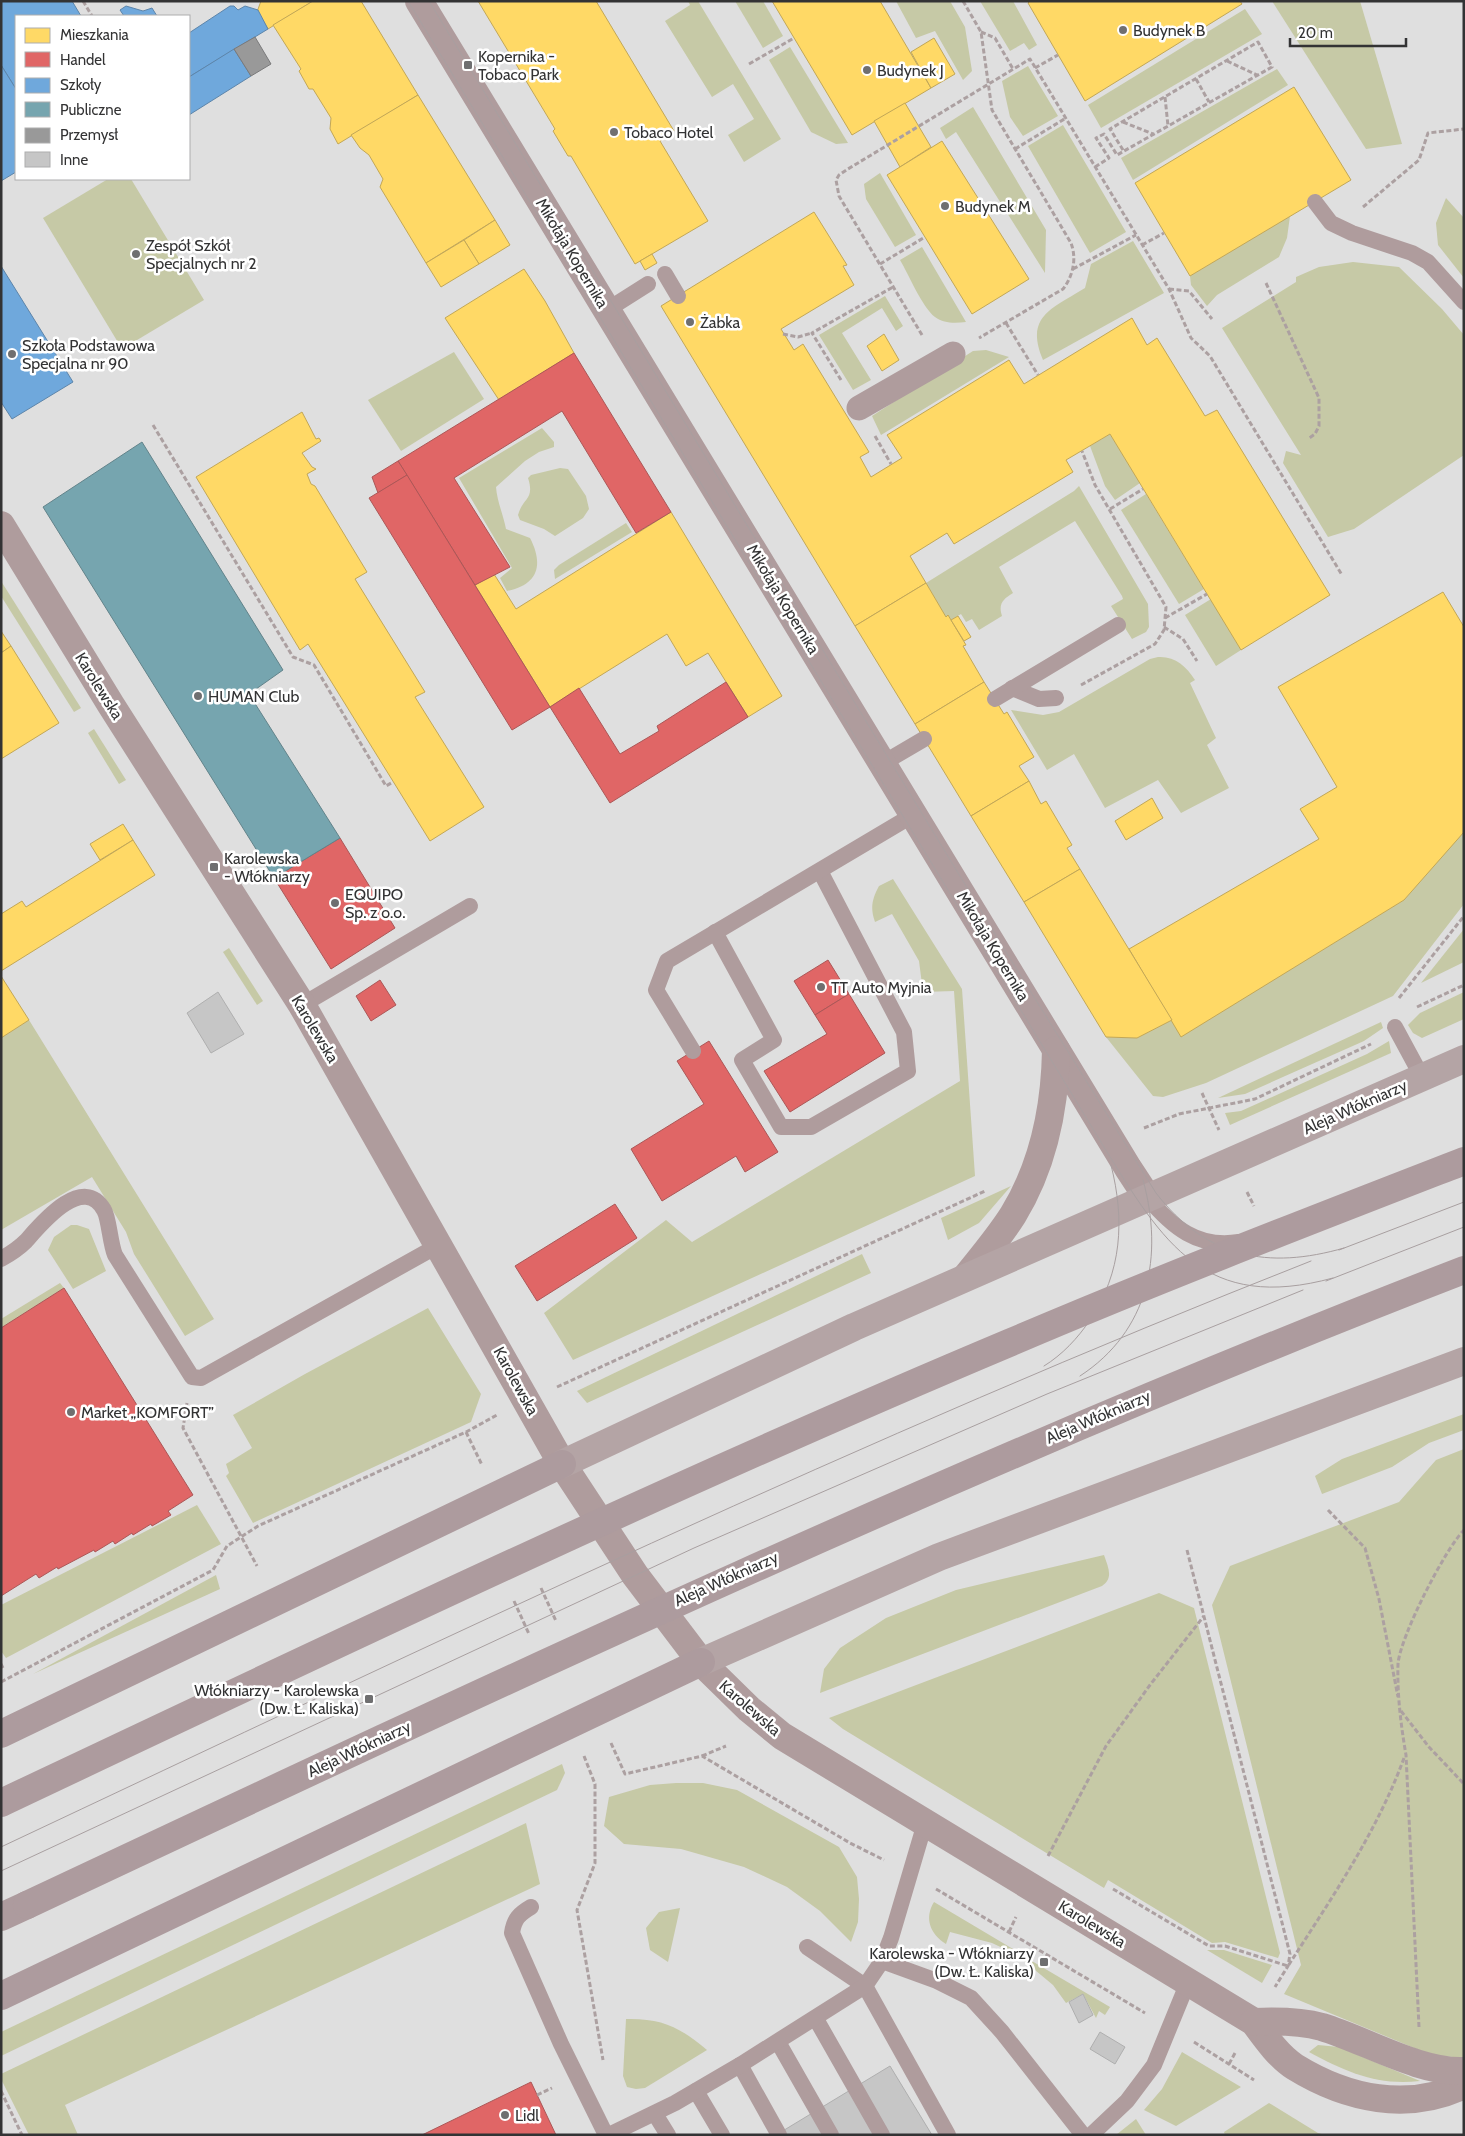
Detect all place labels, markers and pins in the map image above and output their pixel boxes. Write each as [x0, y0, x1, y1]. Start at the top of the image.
place label: Budynek B [1133, 21, 1206, 40]
marker: Budynek B [1117, 24, 1129, 36]
place label: Kopernika - Tobaco Park [478, 47, 560, 84]
marker: Kopernika - Tobaco Park [462, 59, 474, 71]
place label: Budynek J [877, 61, 944, 80]
marker: Budynek J [861, 64, 873, 76]
place label: Tobaco Hotel [624, 123, 713, 142]
marker: Tobaco Hotel [608, 126, 620, 138]
place label: Budynek M [955, 197, 1031, 216]
marker: Budynek M [939, 200, 951, 212]
place label: Zespół Szkół Specjalnych nr 2 [146, 236, 257, 273]
marker: Zespół Szkół Specjalnych nr 2 [130, 248, 142, 260]
place label: Żabka [700, 313, 740, 332]
marker: Żabka [684, 316, 696, 328]
place label: Szkoła Podstawowa Specjalna nr 90 [22, 336, 155, 373]
marker: Szkoła Podstawowa Specjalna nr 90 [6, 348, 18, 360]
place label: HUMAN Club [208, 687, 299, 706]
marker: HUMAN Club [192, 690, 204, 702]
place label: Karolewska - Włókniarzy [224, 849, 310, 886]
marker: Karolewska - Włókniarzy [208, 861, 220, 873]
place label: EQUIPO Sp. z o.o. [345, 885, 405, 922]
marker: EQUIPO Sp. z o.o. [329, 897, 341, 909]
place label: TT Auto Myjnia [831, 978, 932, 997]
marker: TT Auto Myjnia [815, 981, 827, 993]
place label: Market „KOMFORT” [81, 1403, 214, 1422]
marker: Market „KOMFORT” [65, 1406, 77, 1418]
place label: Włókniarzy - Karolewska (Dw. Ł. Kaliska) [194, 1681, 359, 1718]
marker: Włókniarzy - Karolewska (Dw. Ł. Kaliska) [363, 1693, 375, 1705]
place label: Karolewska - Włókniarzy (Dw. Ł. Kaliska) [869, 1944, 1034, 1981]
marker: Karolewska - Włókniarzy (Dw. Ł. Kaliska) [1038, 1956, 1050, 1968]
place label: Lidl [515, 2106, 539, 2125]
marker: Lidl [499, 2109, 511, 2121]

